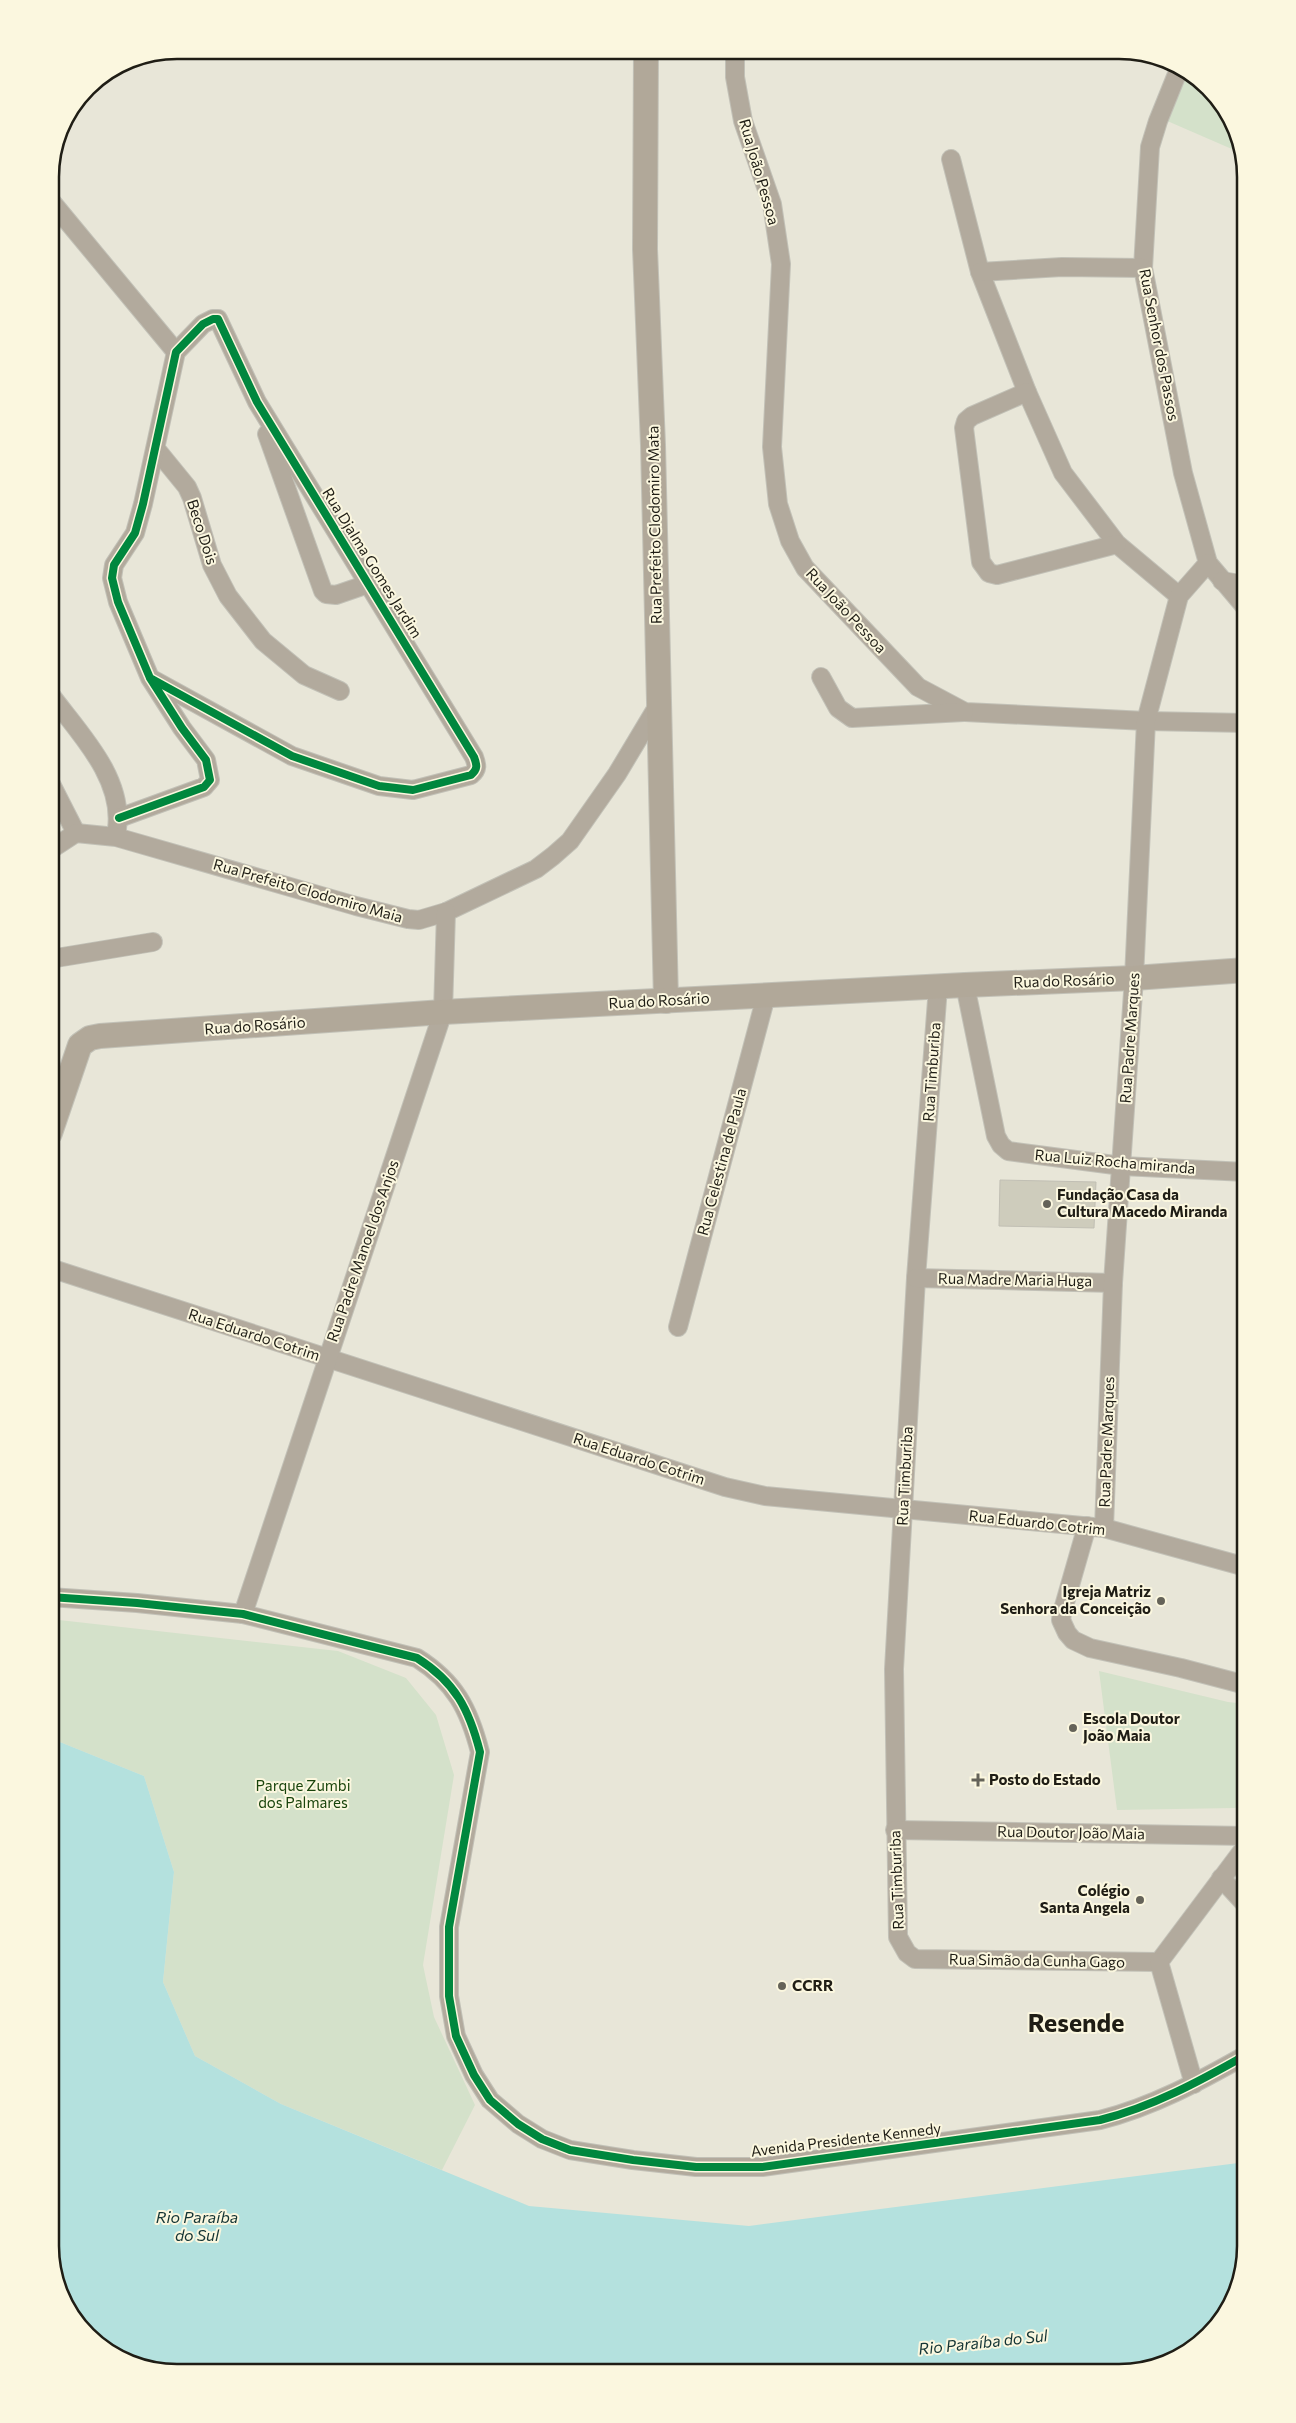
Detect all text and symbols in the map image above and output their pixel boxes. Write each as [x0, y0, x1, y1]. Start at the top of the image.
street label: Rua João Pessoa [736, 117, 784, 227]
street label: Rua Senhor dos Passos [1136, 267, 1184, 423]
street label: Rua Prefeito Clodomiro Mata [643, 426, 665, 624]
street label: Rua Djalma Gomes Jardim [319, 484, 426, 641]
street label: Beco Dois [184, 497, 222, 567]
street label: Rua João Pessoa [803, 564, 891, 657]
street label: Rua Prefeito Clodomiro Maia [212, 854, 405, 926]
street label: Rua do Rosário [1013, 969, 1115, 991]
street label: Rua Padre Marques [1115, 972, 1143, 1104]
street label: Rua do Rosário [608, 988, 710, 1012]
street label: Rua do Rosário [204, 1012, 306, 1038]
street label: Rua Timburiba [919, 1022, 943, 1122]
street label: Rua Celestina de Paula [693, 1086, 749, 1237]
street label: Rua Luiz Rocha miranda [1034, 1145, 1196, 1177]
street label: Rua Padre Manoel dos Anjos [322, 1157, 402, 1344]
place label: Fundação Casa da Cultura Macedo Miranda [1057, 1185, 1228, 1220]
marker: Fundação Casa da Cultura Macedo Miranda [1041, 1198, 1053, 1210]
street label: Rua Madre Maria Huga [938, 1269, 1092, 1289]
street label: Rua Eduardo Cotrim [186, 1304, 322, 1364]
street label: Rua Padre Marques [1095, 1376, 1117, 1508]
street label: Rua Timburiba [892, 1426, 916, 1526]
street label: Rua Eduardo Cotrim [571, 1428, 707, 1488]
street label: Rua Eduardo Cotrim [968, 1506, 1106, 1538]
place label: Igreja Matriz Senhora da Conceição [1000, 1582, 1151, 1617]
marker: Igreja Matriz Senhora da Conceição [1155, 1595, 1167, 1607]
place label: Escola Doutor João Maia [1083, 1709, 1180, 1744]
marker: Escola Doutor João Maia [1067, 1722, 1079, 1734]
place label: Posto do Estado [989, 1770, 1101, 1788]
marker: Posto do Estado [971, 1773, 985, 1787]
park label: Parque Zumbi dos Palmares [255, 1776, 351, 1811]
street label: Rua Doutor João Maia [997, 1822, 1145, 1842]
street label: Rua Timburiba [885, 1830, 907, 1930]
place label: Colégio Santa Angela [1040, 1881, 1130, 1916]
marker: Colégio Santa Angela [1134, 1894, 1146, 1906]
street label: Rua Simão da Cunha Gago [949, 1949, 1125, 1971]
place label: CCRR [792, 1976, 834, 1994]
marker: CCRR [776, 1980, 788, 1992]
district label: Resende [1028, 2007, 1124, 2037]
street label: Avenida Presidente Kennedy [750, 2118, 942, 2160]
water label: Rio Paraíba do Sul [156, 2207, 238, 2244]
water label: Rio Paraíba do Sul [917, 2325, 1049, 2358]

